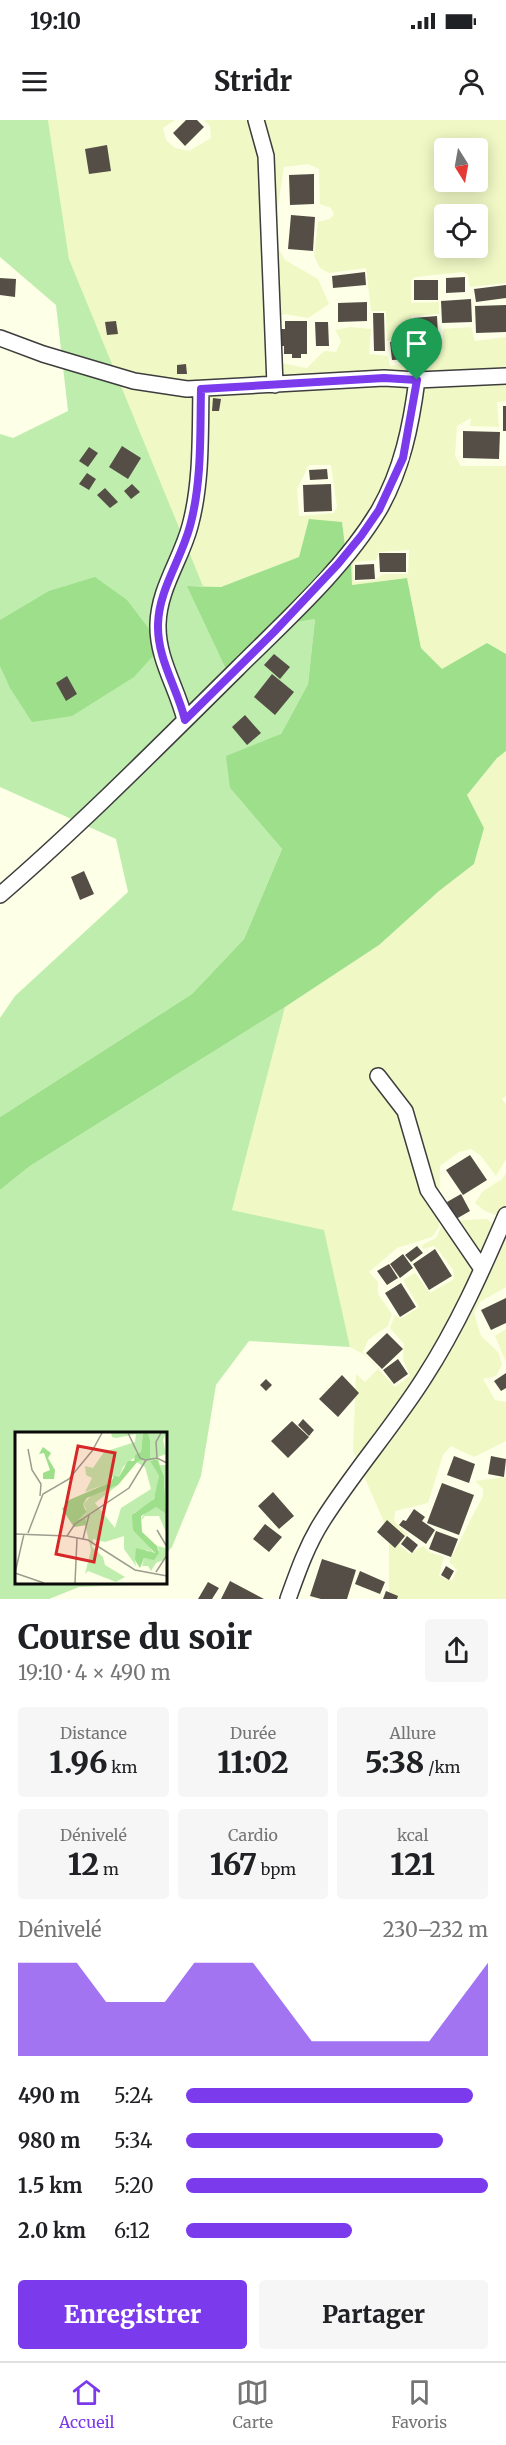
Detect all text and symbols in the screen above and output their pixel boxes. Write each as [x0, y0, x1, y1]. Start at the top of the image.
text: 19:10 [30, 7, 81, 35]
text: Stridr [214, 64, 292, 98]
icon: menu [18, 65, 51, 98]
icon: person [455, 65, 488, 98]
north arrow [434, 138, 488, 192]
map controls [434, 138, 488, 258]
button: locate [434, 204, 488, 258]
pin [391, 318, 442, 380]
icon: arrive [400, 327, 433, 360]
inset map [15, 1432, 166, 1584]
text: Course du soir [18, 1617, 252, 1658]
button: share [425, 1619, 488, 1682]
text: 19:10 · 4 × 490 m [18, 1660, 171, 1685]
text: Distance [60, 1723, 127, 1743]
text: Durée [230, 1723, 276, 1743]
text: Allure [389, 1723, 436, 1743]
text: 1.96 [49, 1743, 108, 1781]
text: 11:02 [217, 1743, 289, 1781]
text: 5:38 [365, 1743, 424, 1781]
text: km [108, 1757, 137, 1777]
text: /km [424, 1757, 460, 1777]
text: Dénivelé [60, 1825, 127, 1845]
text: Cardio [228, 1825, 278, 1845]
text: kcal [397, 1825, 428, 1845]
text: 12 [68, 1845, 99, 1883]
text: 167 [210, 1845, 257, 1883]
text: 121 [390, 1845, 435, 1883]
text: m [99, 1859, 119, 1879]
text: bpm [257, 1859, 296, 1879]
text: Dénivelé [18, 1917, 102, 1942]
text: 230–232 m [383, 1917, 488, 1942]
text: 490 m [18, 2083, 80, 2108]
text: 5:24 [114, 2083, 153, 2108]
text: 980 m [18, 2128, 80, 2153]
text: 5:34 [114, 2128, 152, 2153]
text: 1.5 km [18, 2173, 82, 2198]
text: 5:20 [114, 2173, 154, 2198]
text: 2.0 km [18, 2218, 86, 2243]
text: 6:12 [114, 2218, 150, 2243]
button: Enregistrer [18, 2280, 247, 2349]
button: Partager [259, 2280, 488, 2349]
tab: Accueil [59, 2376, 115, 2432]
tab: Carte [233, 2376, 273, 2432]
tab: Favoris [391, 2376, 447, 2432]

